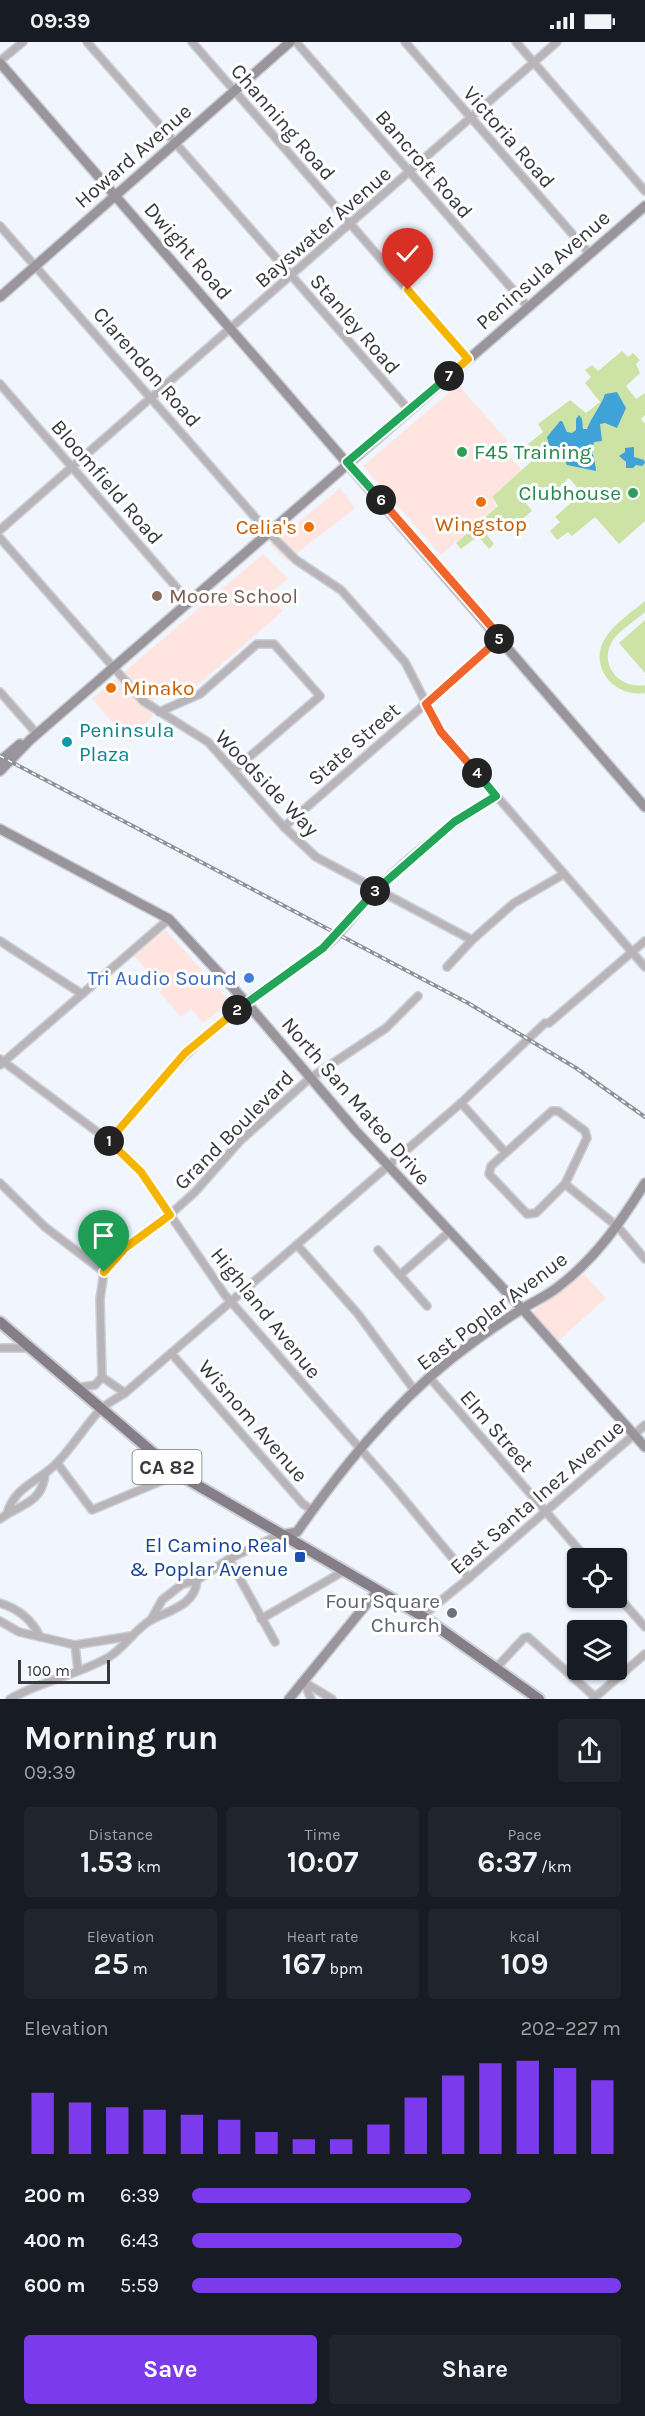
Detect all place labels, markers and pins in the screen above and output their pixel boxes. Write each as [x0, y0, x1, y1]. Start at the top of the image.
pin [382, 228, 433, 290]
pin: 7 [434, 361, 464, 391]
place label: F45 Training [474, 440, 592, 464]
marker: F45 Training [455, 445, 469, 459]
place label: Clubhouse [518, 481, 621, 505]
pin: 6 [366, 485, 396, 515]
marker: Clubhouse [626, 486, 640, 500]
marker: Wingstop [474, 495, 488, 509]
place label: Wingstop [435, 512, 527, 536]
place label: Celia's [236, 515, 297, 539]
marker: Celia's [302, 520, 316, 534]
place label: Moore School [169, 584, 298, 608]
marker: Moore School [150, 589, 164, 603]
pin: 5 [484, 624, 514, 654]
place label: Minako [123, 676, 195, 700]
marker: Minako [104, 681, 118, 695]
place label: Peninsula Plaza [79, 718, 174, 766]
marker: Peninsula Plaza [60, 735, 74, 749]
pin: 4 [462, 758, 492, 788]
pin: 3 [360, 876, 390, 906]
place label: Tri Audio Sound [87, 966, 237, 990]
marker: Tri Audio Sound [242, 971, 256, 985]
pin: 2 [222, 995, 252, 1025]
pin: 1 [94, 1126, 124, 1156]
pin [78, 1210, 129, 1272]
place label: El Camino Real & Poplar Avenue [129, 1533, 288, 1581]
marker: El Camino Real & Poplar Avenue [293, 1550, 307, 1564]
place label: Four Square Church [325, 1589, 440, 1637]
marker: Four Square Church [445, 1606, 459, 1620]

